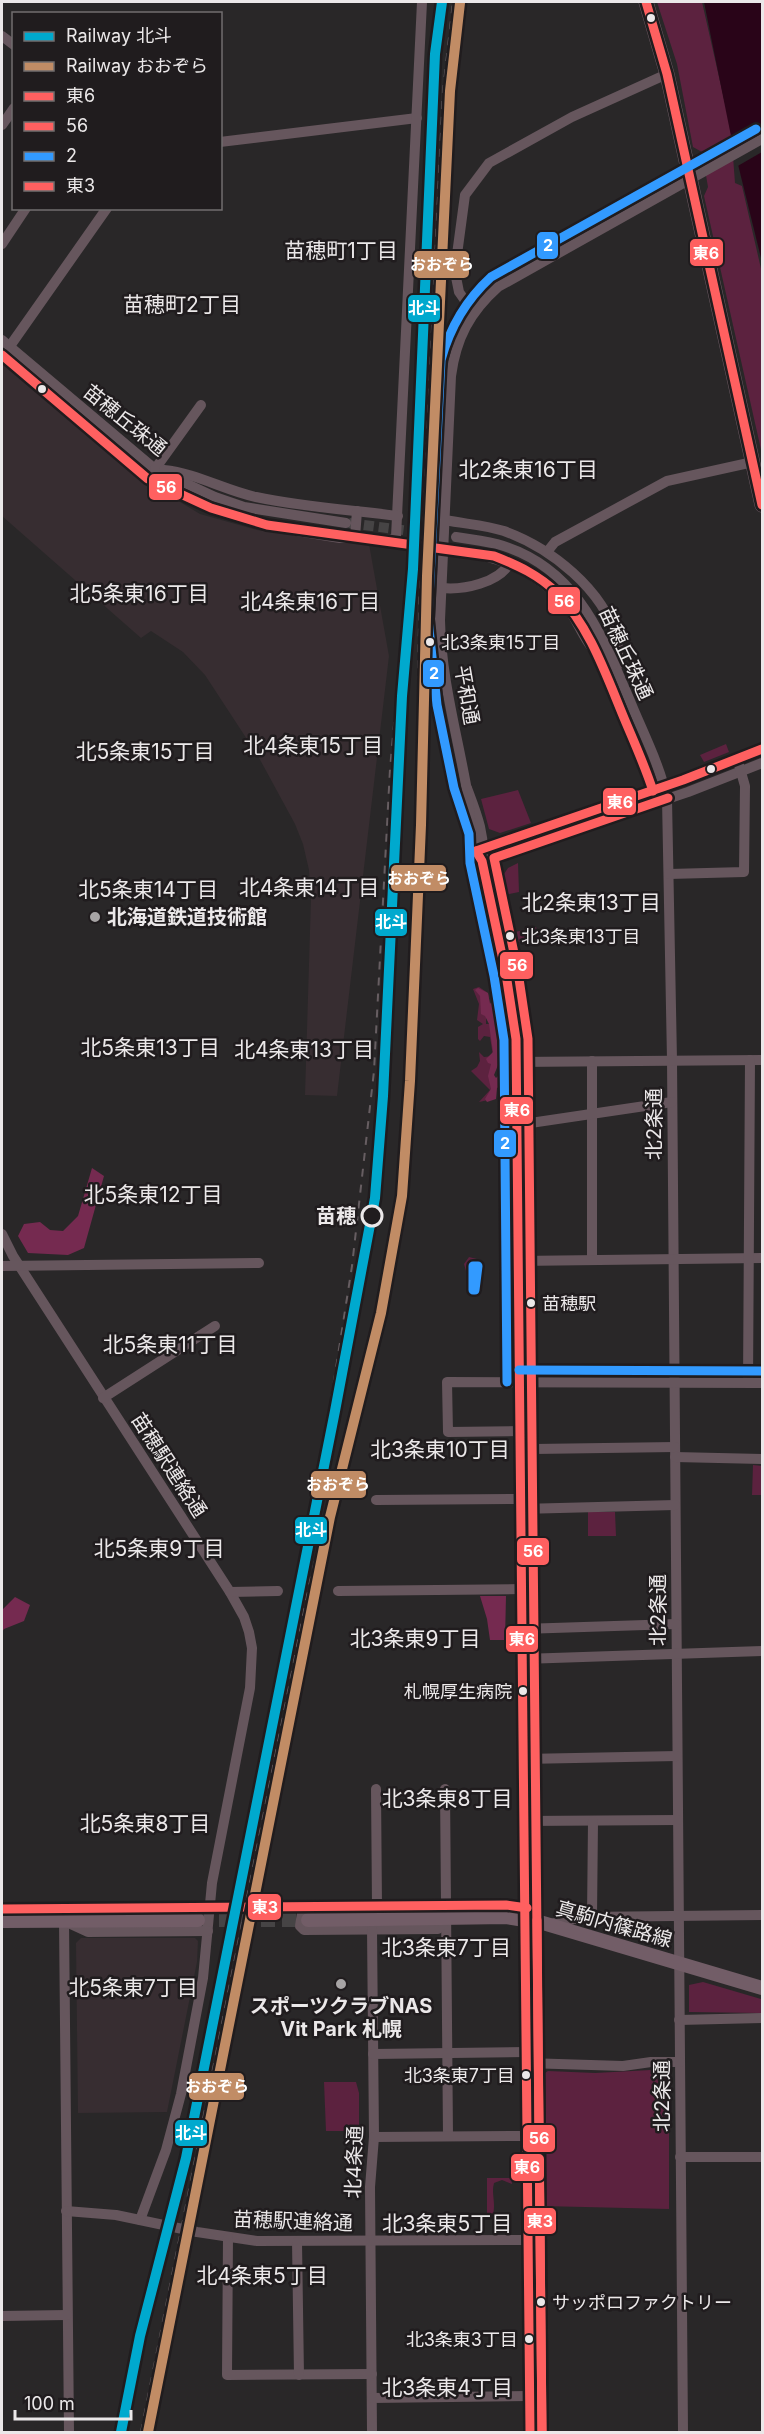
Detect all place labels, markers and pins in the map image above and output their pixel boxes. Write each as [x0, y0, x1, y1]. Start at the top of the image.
unlabelled marker [645, 12, 657, 24]
unlabelled marker [36, 383, 48, 395]
place label: 北3条東15丁目 [441, 632, 560, 653]
marker: 北3条東15丁目 [424, 636, 436, 648]
unlabelled marker [705, 763, 717, 775]
place label: 北海道鉄道技術館 [107, 905, 267, 929]
marker: 北海道鉄道技術館 [88, 910, 102, 924]
place label: 北3条東13丁目 [521, 926, 641, 947]
marker: 北3条東13丁目 [504, 930, 516, 942]
place label: 苗穂 [316, 1204, 357, 1228]
marker: 苗穂 [361, 1205, 383, 1227]
place label: 苗穂駅 [542, 1293, 596, 1314]
marker: 苗穂駅 [525, 1297, 537, 1309]
place label: 札幌厚生病院 [404, 1681, 512, 1702]
marker: 札幌厚生病院 [517, 1685, 529, 1697]
marker: スポーツクラブNAS Vit Park 札幌 [334, 1977, 348, 1991]
place label: スポーツクラブNAS Vit Park 札幌 [250, 1994, 432, 2041]
place label: 北3条東7丁目 [404, 2065, 515, 2086]
marker: 北3条東7丁目 [520, 2069, 532, 2081]
place label: サッポロファクトリー [552, 2292, 732, 2313]
marker: サッポロファクトリー [535, 2296, 547, 2308]
place label: 北3条東3丁目 [406, 2329, 518, 2350]
marker: 北3条東3丁目 [523, 2333, 535, 2345]

